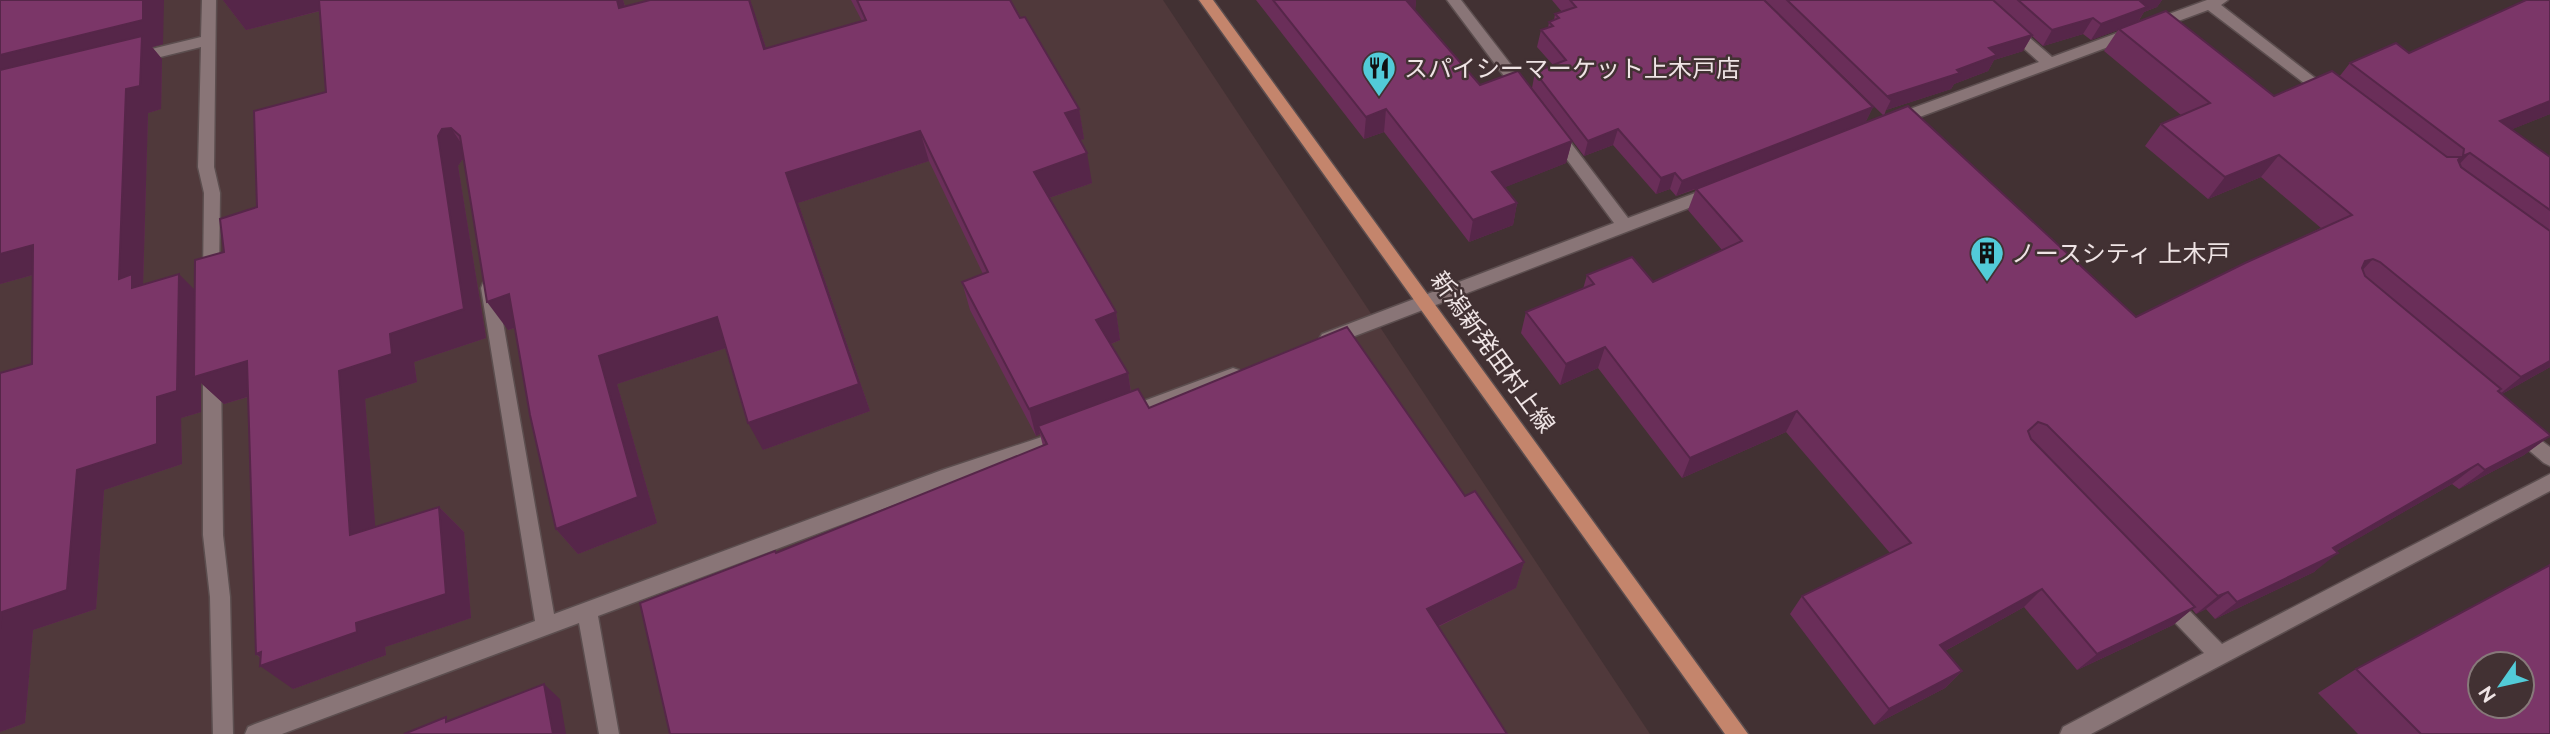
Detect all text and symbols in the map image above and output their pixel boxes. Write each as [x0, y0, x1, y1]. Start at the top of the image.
restaurant icon: スパイシーマーケット上木戸店 [1360, 49, 1398, 98]
place label: スパイシーマーケット上木戸店 [1404, 54, 1740, 83]
building icon: ノースシティ 上木戸 [1968, 234, 2006, 283]
place label: ノースシティ 上木戸 [2011, 239, 2230, 268]
street label: 新潟新発田村上線 [1425, 266, 1561, 438]
north arrow [2466, 650, 2536, 720]
text: N [2474, 682, 2500, 707]

